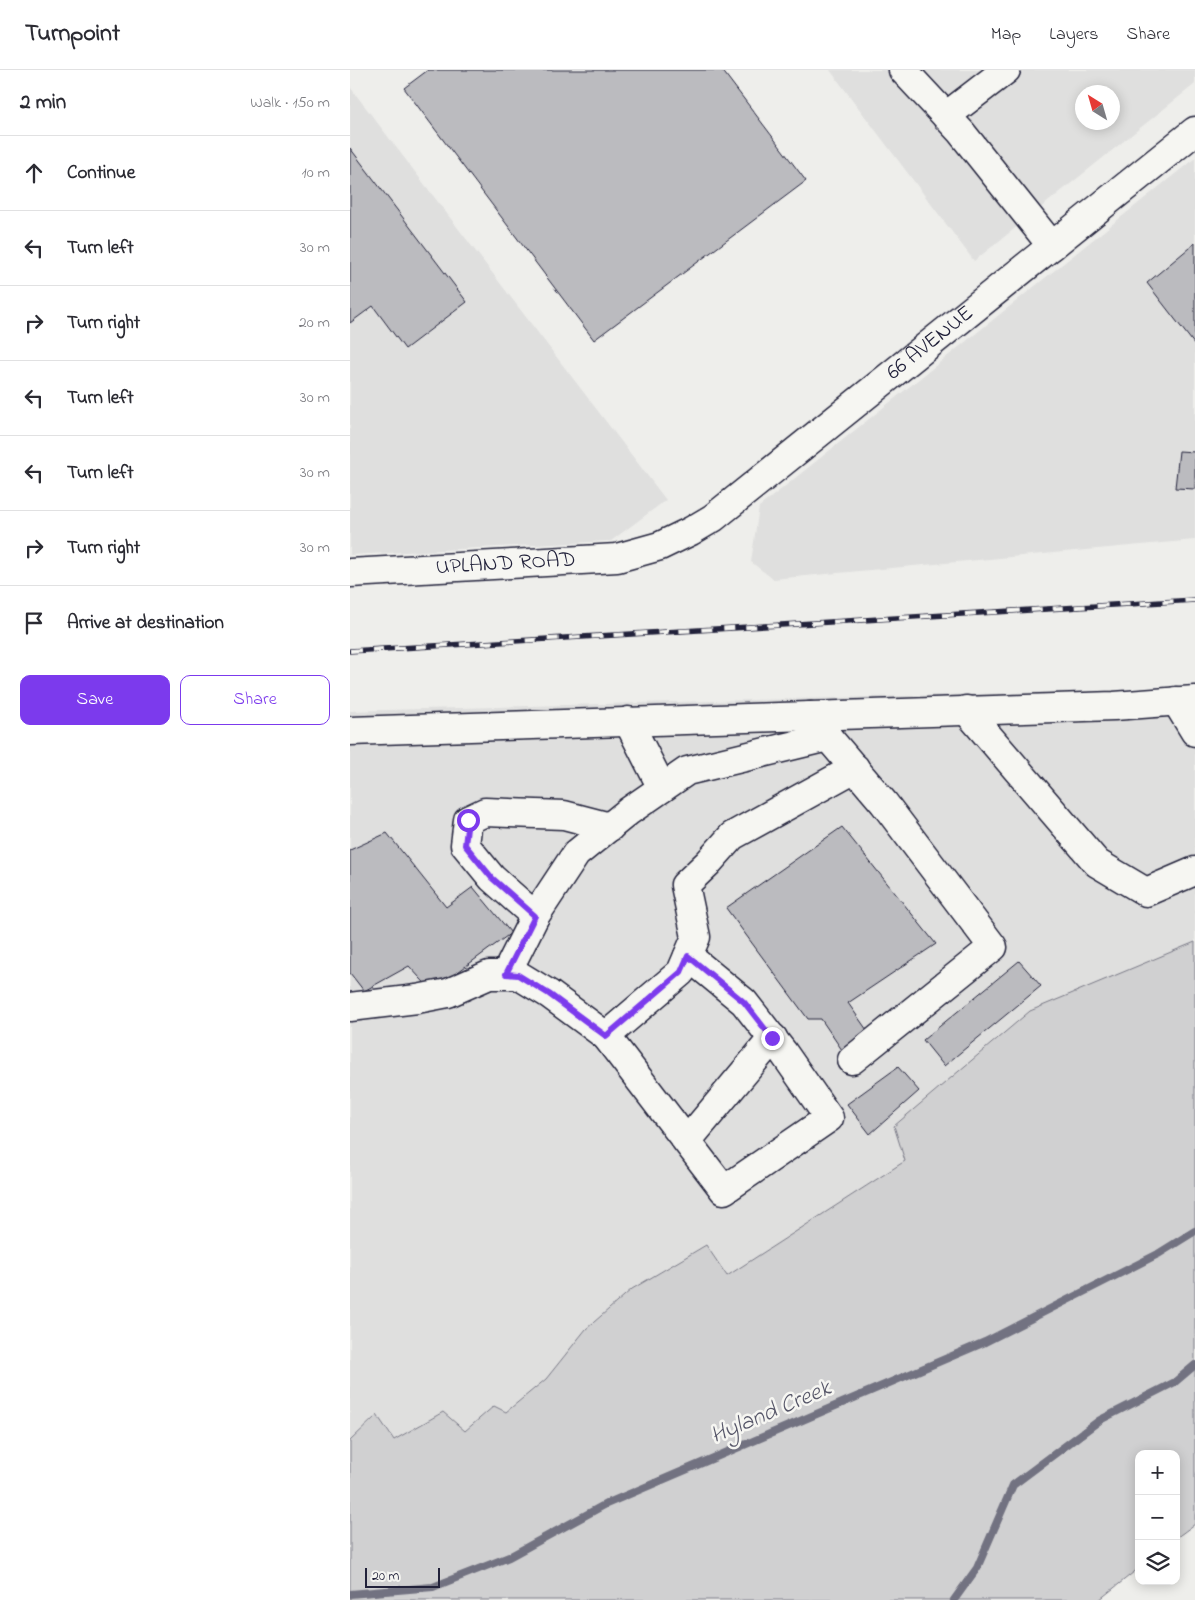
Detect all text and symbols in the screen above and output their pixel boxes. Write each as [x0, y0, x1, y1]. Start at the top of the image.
text: Turnpoint [25, 17, 120, 52]
text: Map [991, 22, 1021, 48]
text: Layers [1049, 22, 1099, 48]
text: Share [1127, 22, 1170, 48]
north arrow [1075, 85, 1120, 130]
text: 2 min [20, 88, 66, 118]
text: Walk · 150 m [250, 91, 330, 115]
icon: ahead [20, 159, 48, 187]
text: Continue [67, 160, 135, 187]
text: 10 m [302, 161, 330, 185]
icon: left [20, 234, 48, 262]
text: Turn left [67, 235, 134, 262]
text: 30 m [300, 236, 330, 260]
street label: 66 AVENUE [880, 298, 981, 388]
icon: right [20, 309, 48, 337]
text: Turn right [67, 310, 140, 337]
text: 20 m [299, 311, 330, 335]
icon: left [20, 384, 48, 412]
text: Turn left [67, 385, 134, 412]
text: 30 m [300, 386, 330, 410]
icon: left [20, 459, 48, 487]
text: Turn left [67, 460, 134, 487]
text: 30 m [300, 461, 330, 485]
icon: right [20, 534, 48, 562]
text: Turn right [67, 535, 140, 562]
text: 30 m [300, 536, 330, 560]
street label: UPLAND ROAD [435, 544, 577, 584]
icon: arrive [20, 609, 48, 637]
text: Arrive at destination [67, 610, 224, 637]
button: Save [20, 675, 170, 725]
button: Share [180, 675, 330, 725]
route start [457, 809, 480, 832]
route end [761, 1027, 784, 1050]
water label: Hyland Creek [705, 1371, 838, 1454]
map controls [1135, 1450, 1180, 1585]
button: + [1135, 1450, 1180, 1495]
button: − [1135, 1495, 1180, 1540]
button: layers [1135, 1540, 1180, 1585]
scale bar [365, 1565, 440, 1588]
text: 20 m [372, 1566, 399, 1587]

